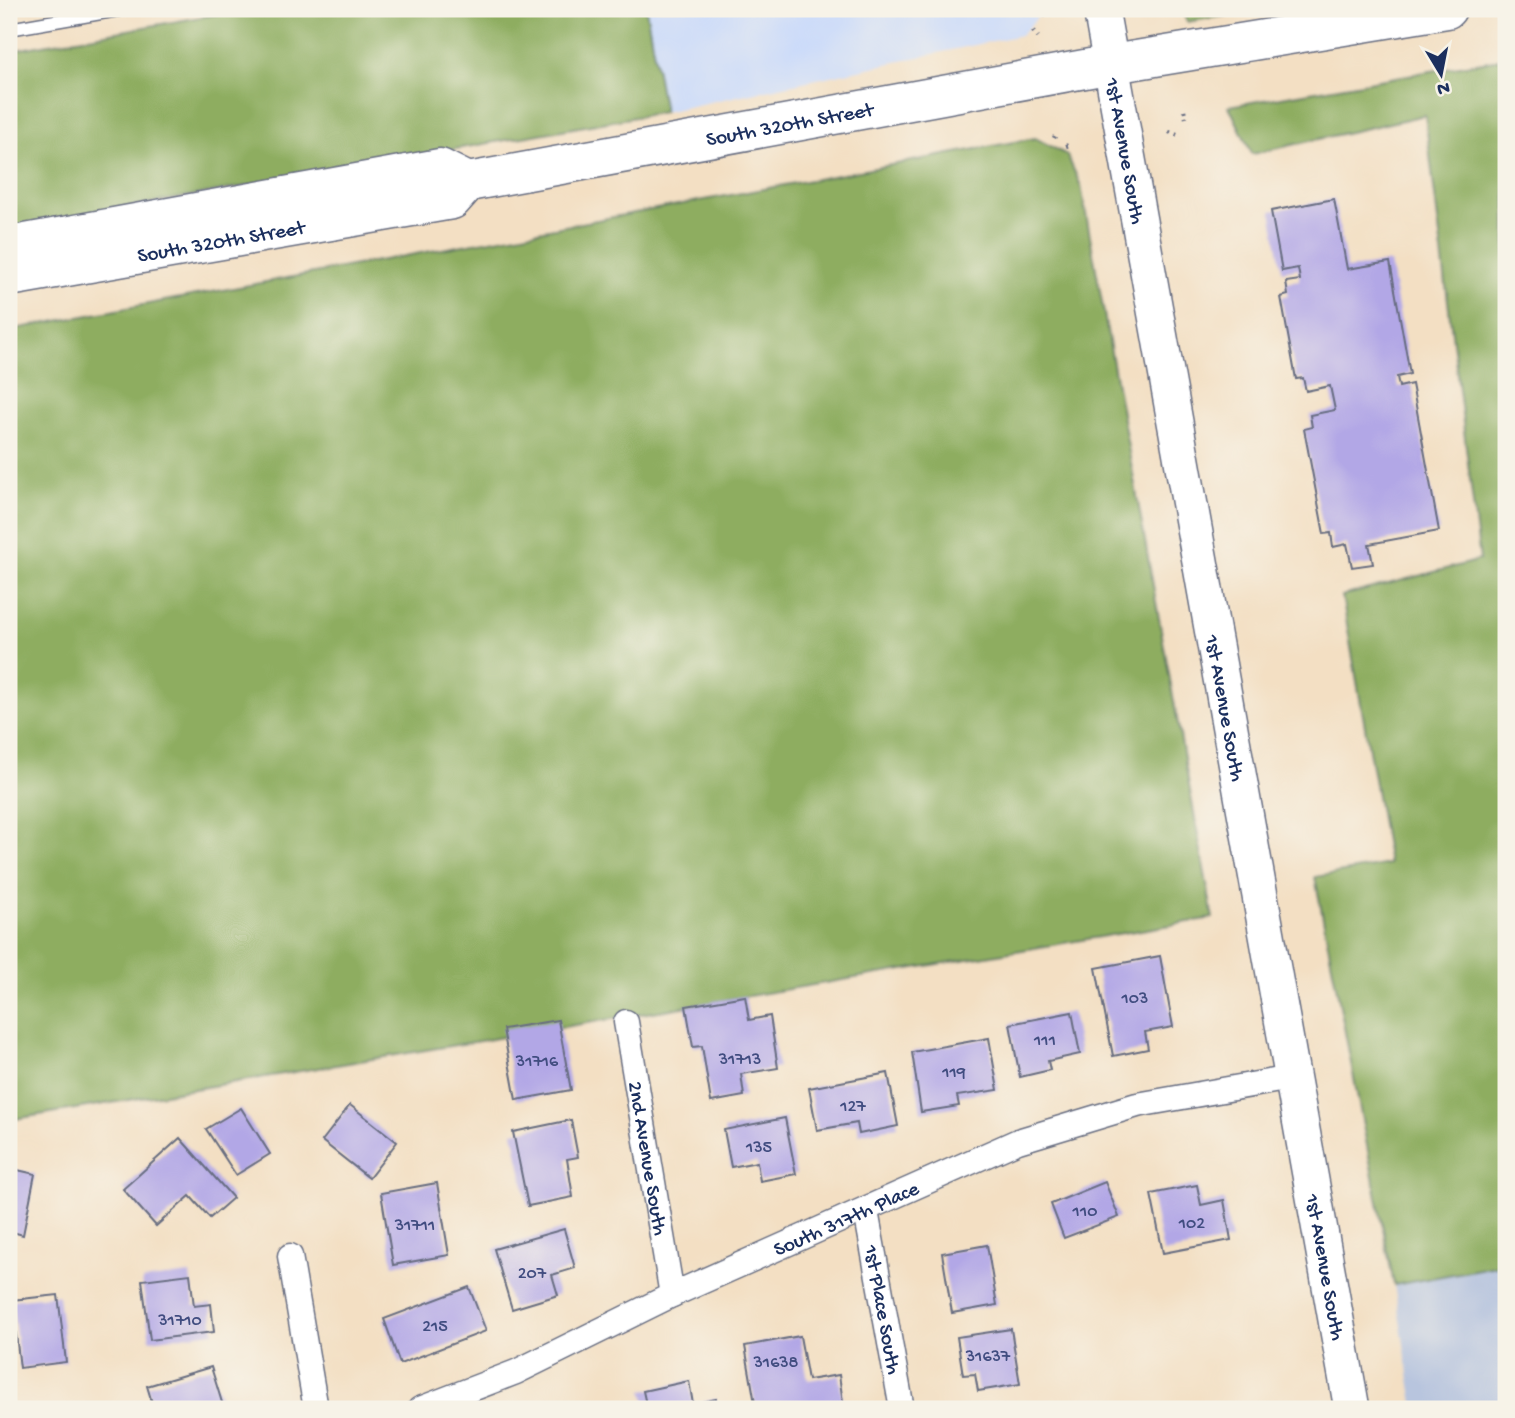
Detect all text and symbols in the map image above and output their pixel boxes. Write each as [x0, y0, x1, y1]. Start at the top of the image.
north arrow [1406, 38, 1476, 108]
street label: 1st Avenue South [1097, 75, 1148, 227]
text: N [1435, 75, 1451, 100]
street label: South 320th Street [704, 99, 878, 154]
street label: South 320th Street [136, 216, 309, 270]
street label: 1st Avenue South [1197, 632, 1248, 784]
house number: 103 [1121, 989, 1148, 1010]
house number: 111 [1033, 1031, 1056, 1052]
house number: 31713 [718, 1050, 761, 1071]
house number: 31716 [515, 1052, 559, 1073]
house number: 119 [941, 1063, 966, 1084]
street label: 2nd Avenue South [620, 1080, 671, 1238]
house number: 127 [839, 1097, 866, 1118]
house number: 135 [745, 1138, 772, 1159]
street label: South 317th Place [771, 1177, 925, 1264]
street label: 1st Avenue South [1298, 1191, 1348, 1343]
house number: 110 [1072, 1202, 1097, 1223]
house number: 102 [1178, 1214, 1205, 1235]
house number: 31711 [394, 1216, 435, 1237]
street label: 1st Place South [856, 1242, 904, 1377]
house number: 207 [518, 1264, 547, 1285]
house number: 31710 [157, 1311, 202, 1332]
house number: 215 [422, 1317, 448, 1338]
house number: 31637 [965, 1347, 1011, 1368]
house number: 31638 [753, 1353, 799, 1374]

